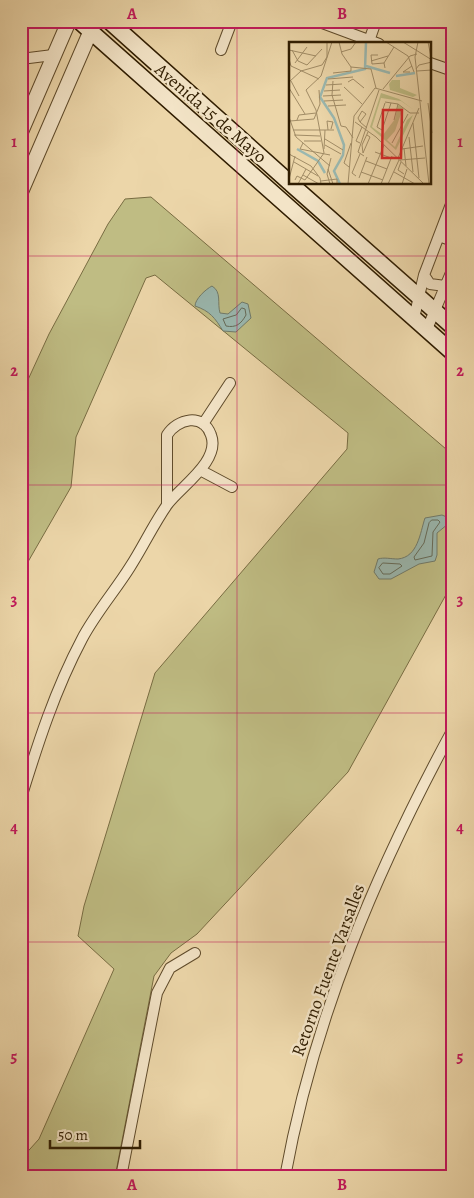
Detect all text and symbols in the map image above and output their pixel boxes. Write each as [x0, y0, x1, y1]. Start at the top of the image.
text: A [126, 3, 138, 25]
text: B [337, 3, 347, 25]
inset map [289, 42, 432, 185]
street label: Avenida 15 de Mayo [149, 57, 272, 168]
text: 1 [11, 131, 17, 153]
text: 1 [457, 131, 463, 153]
text: 2 [10, 360, 18, 382]
text: 2 [456, 360, 464, 382]
text: 3 [11, 589, 18, 611]
text: 3 [457, 589, 464, 611]
text: 4 [10, 817, 18, 839]
text: 4 [456, 817, 464, 839]
street label: Retorno Fuente Varsalles [286, 881, 370, 1059]
text: 5 [11, 1046, 18, 1068]
text: 5 [457, 1046, 464, 1068]
scale bar [50, 1118, 140, 1150]
text: 50 m [58, 1125, 88, 1145]
text: A [126, 1174, 138, 1196]
text: B [337, 1174, 347, 1196]

